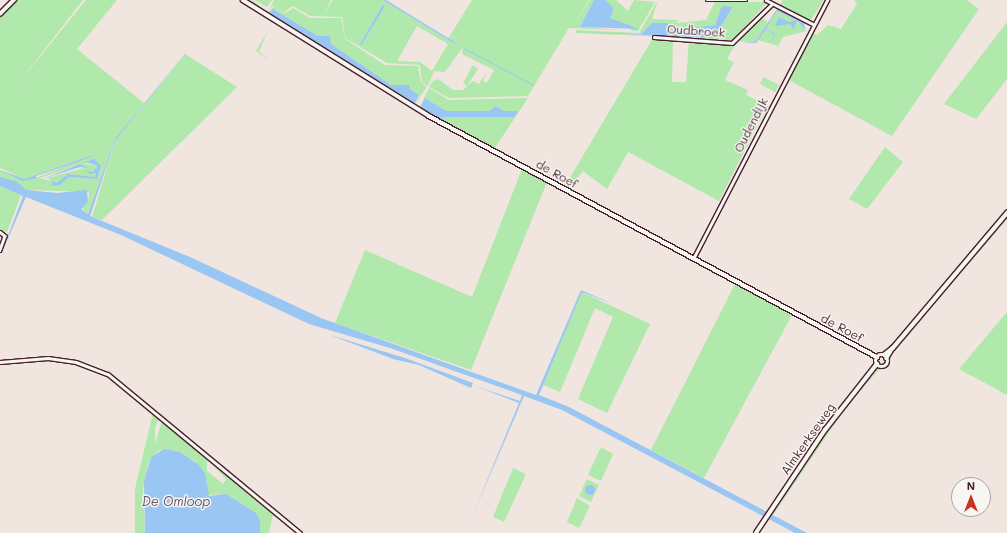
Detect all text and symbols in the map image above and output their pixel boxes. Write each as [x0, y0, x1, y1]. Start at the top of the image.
street label: Oudbroek [666, 22, 726, 40]
street label: Oudendijk [731, 95, 771, 155]
street label: de Roef [533, 157, 581, 191]
street label: de Roef [818, 311, 866, 345]
street label: Almkerkseweg [778, 400, 838, 478]
north arrow [951, 477, 991, 517]
text: N [967, 478, 975, 493]
water label: De Omloop [142, 493, 210, 509]

